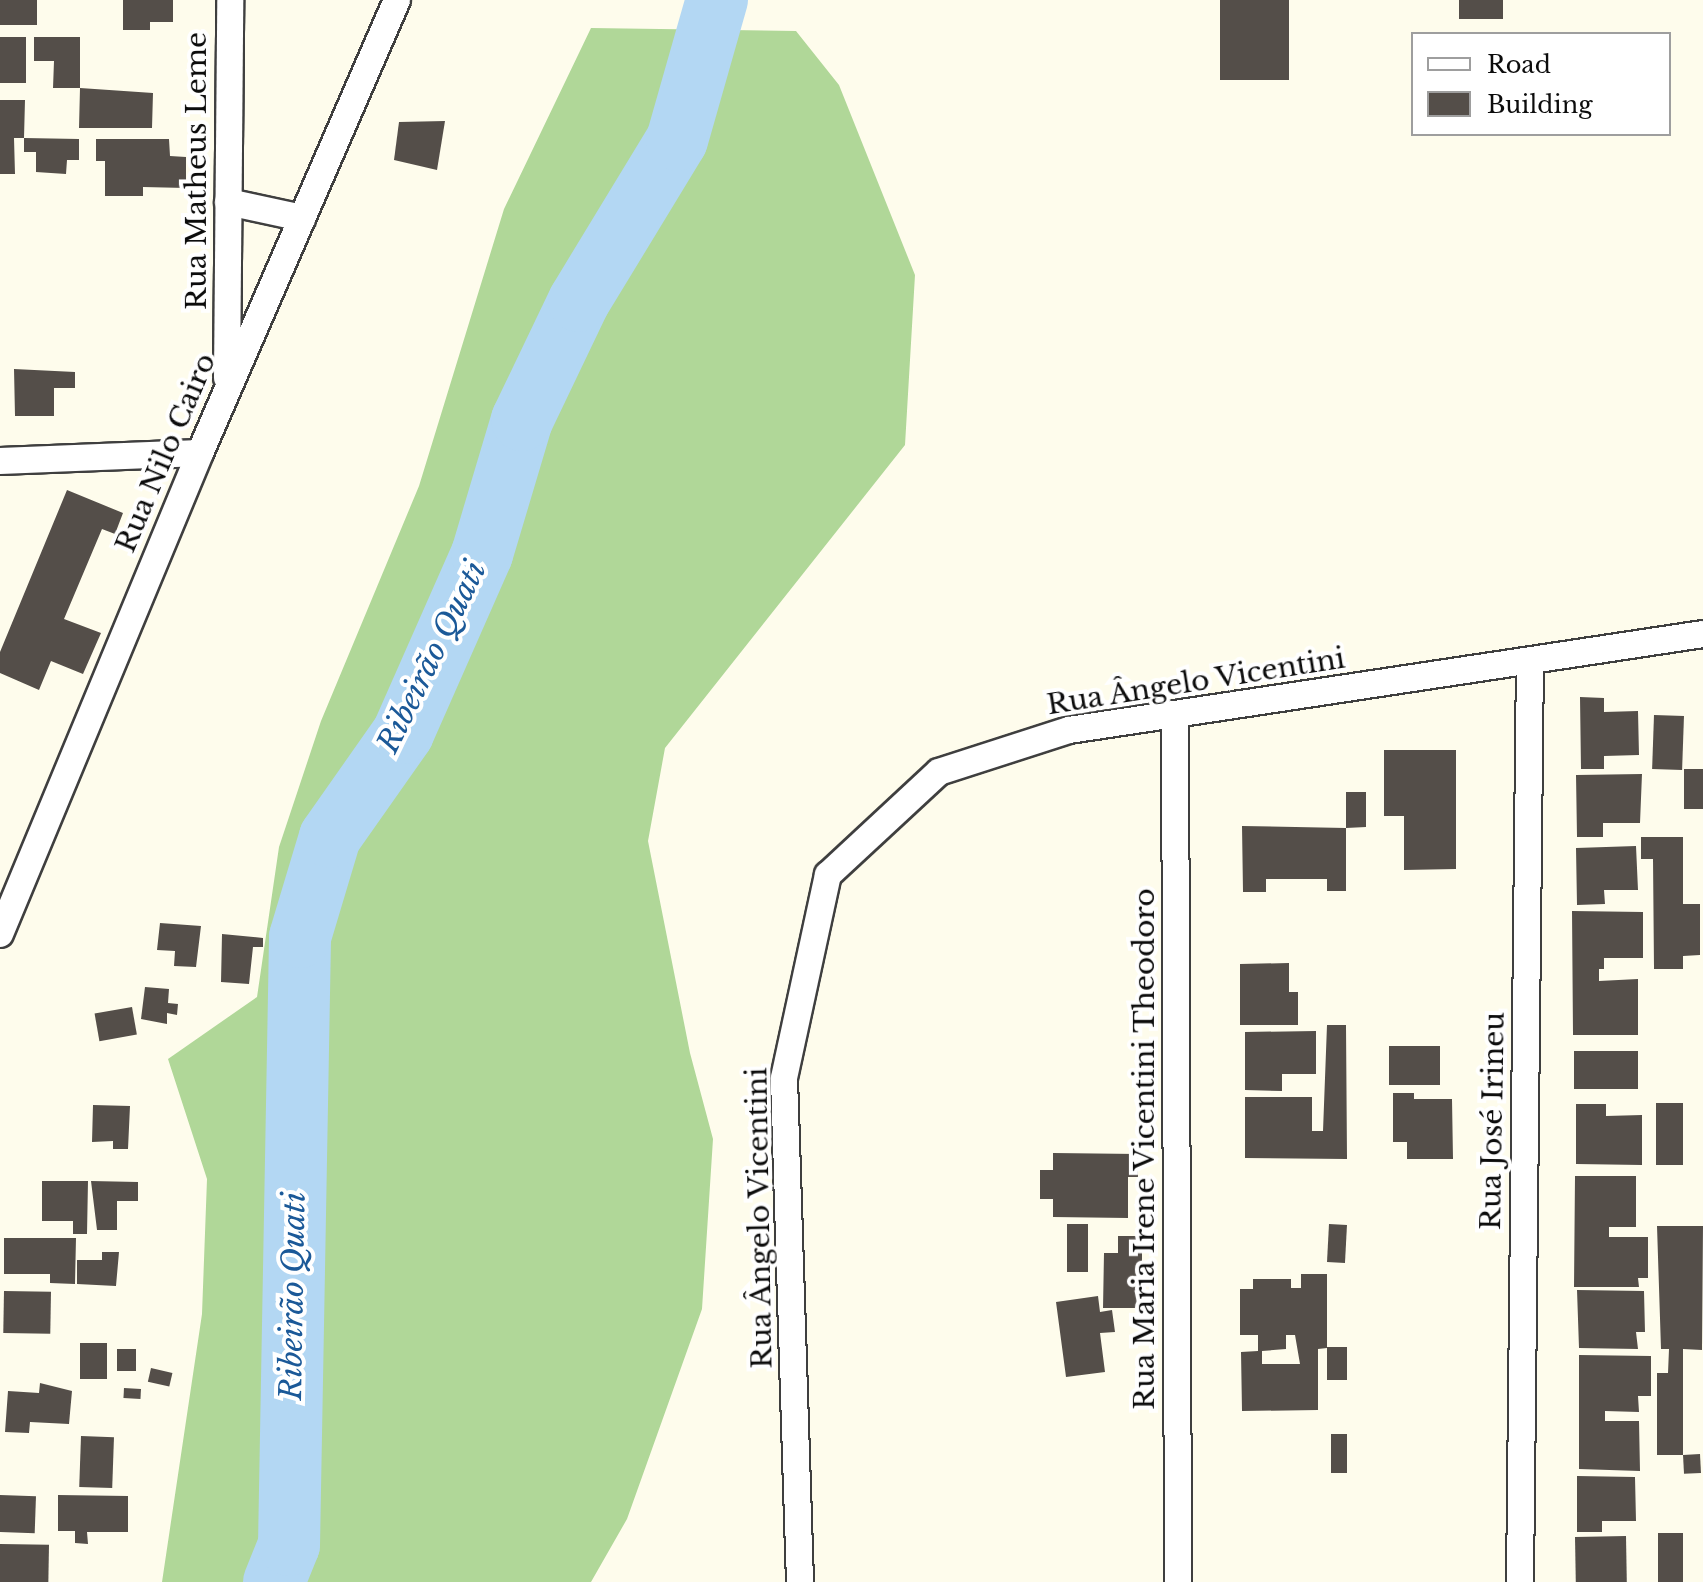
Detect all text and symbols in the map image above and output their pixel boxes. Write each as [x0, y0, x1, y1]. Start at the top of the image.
street label: Rua Matheus Leme [180, 32, 214, 310]
legend [1411, 32, 1671, 136]
text: Road [1487, 50, 1551, 79]
text: Building [1487, 90, 1593, 119]
street label: Rua Nilo Cairo [109, 348, 223, 558]
water label: Ribeirão Quati [370, 555, 494, 759]
street label: Rua Ângelo Vicentini [1043, 642, 1349, 722]
street label: Rua Maria Irene Vicentini Theodoro [1128, 887, 1162, 1411]
street label: Rua José Irineu [1474, 1012, 1512, 1230]
street label: Rua Ângelo Vicentini [741, 1066, 779, 1370]
water label: Ribeirão Quati [273, 1191, 313, 1401]

